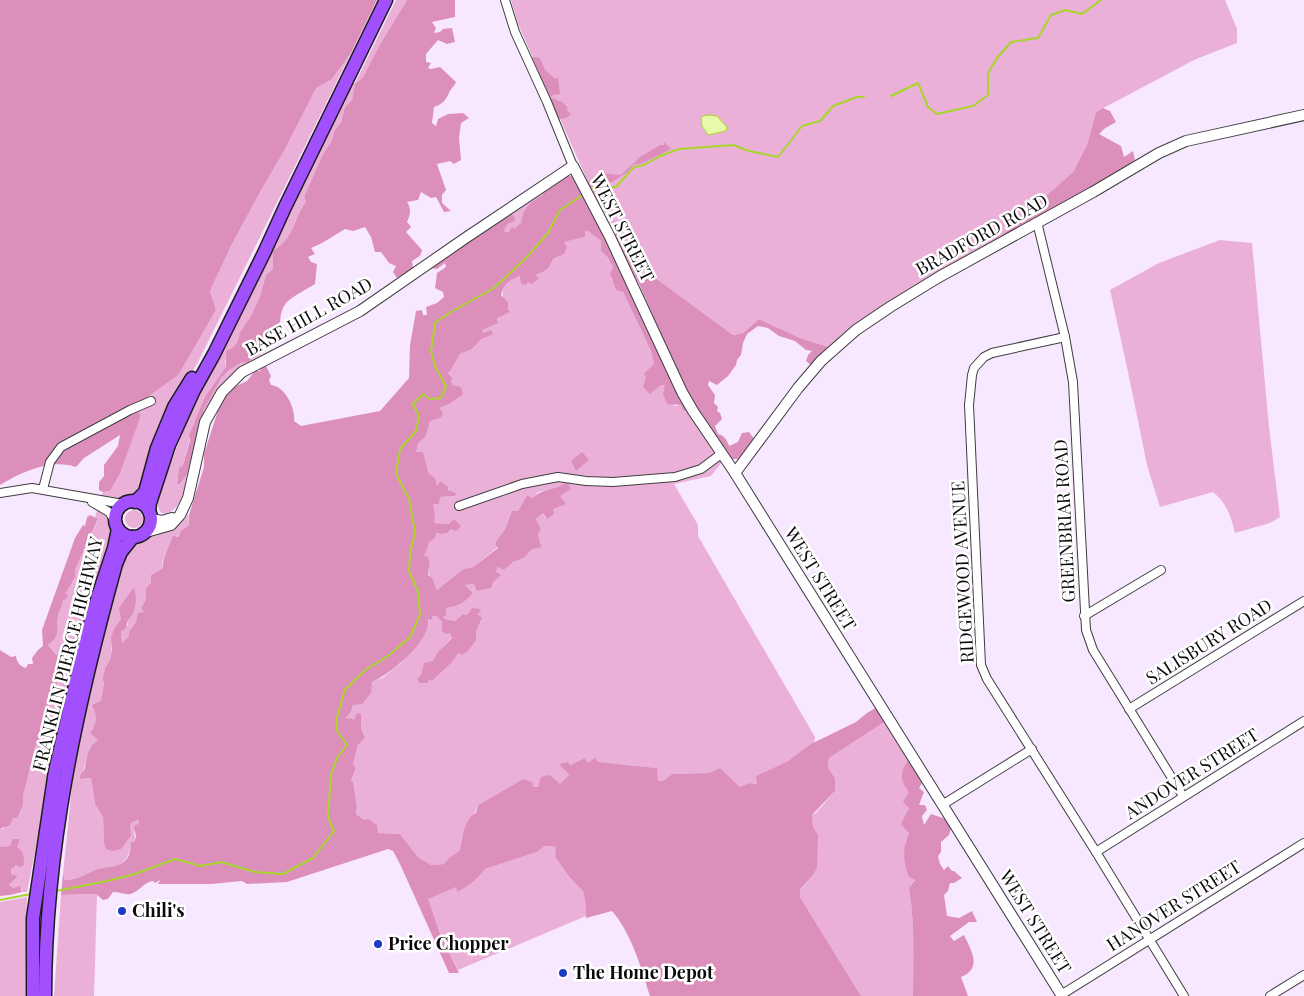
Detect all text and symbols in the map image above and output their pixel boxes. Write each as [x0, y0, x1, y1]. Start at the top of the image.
street label: WEST STREET [585, 169, 660, 286]
street label: BRADFORD ROAD [911, 188, 1052, 280]
street label: BASE HILL ROAD [241, 271, 376, 361]
street label: GREENBRIAR ROAD [1048, 439, 1080, 603]
street label: RIDGEWOOD AVENUE [945, 480, 979, 664]
street label: WEST STREET [779, 521, 862, 635]
street label: FRANKLIN PIERCE HIGHWAY [26, 534, 108, 773]
street label: SALISBURY ROAD [1141, 593, 1276, 690]
street label: ANDOVER STREET [1119, 722, 1263, 825]
street label: HANOVER STREET [1102, 854, 1245, 956]
street label: WEST STREET [994, 864, 1077, 978]
place label: Chili's [132, 898, 184, 922]
marker: Chili's [116, 905, 128, 917]
place label: Price Chopper [388, 931, 509, 955]
marker: Price Chopper [372, 938, 384, 950]
place label: The Home Depot [573, 960, 714, 984]
marker: The Home Depot [557, 967, 569, 979]

